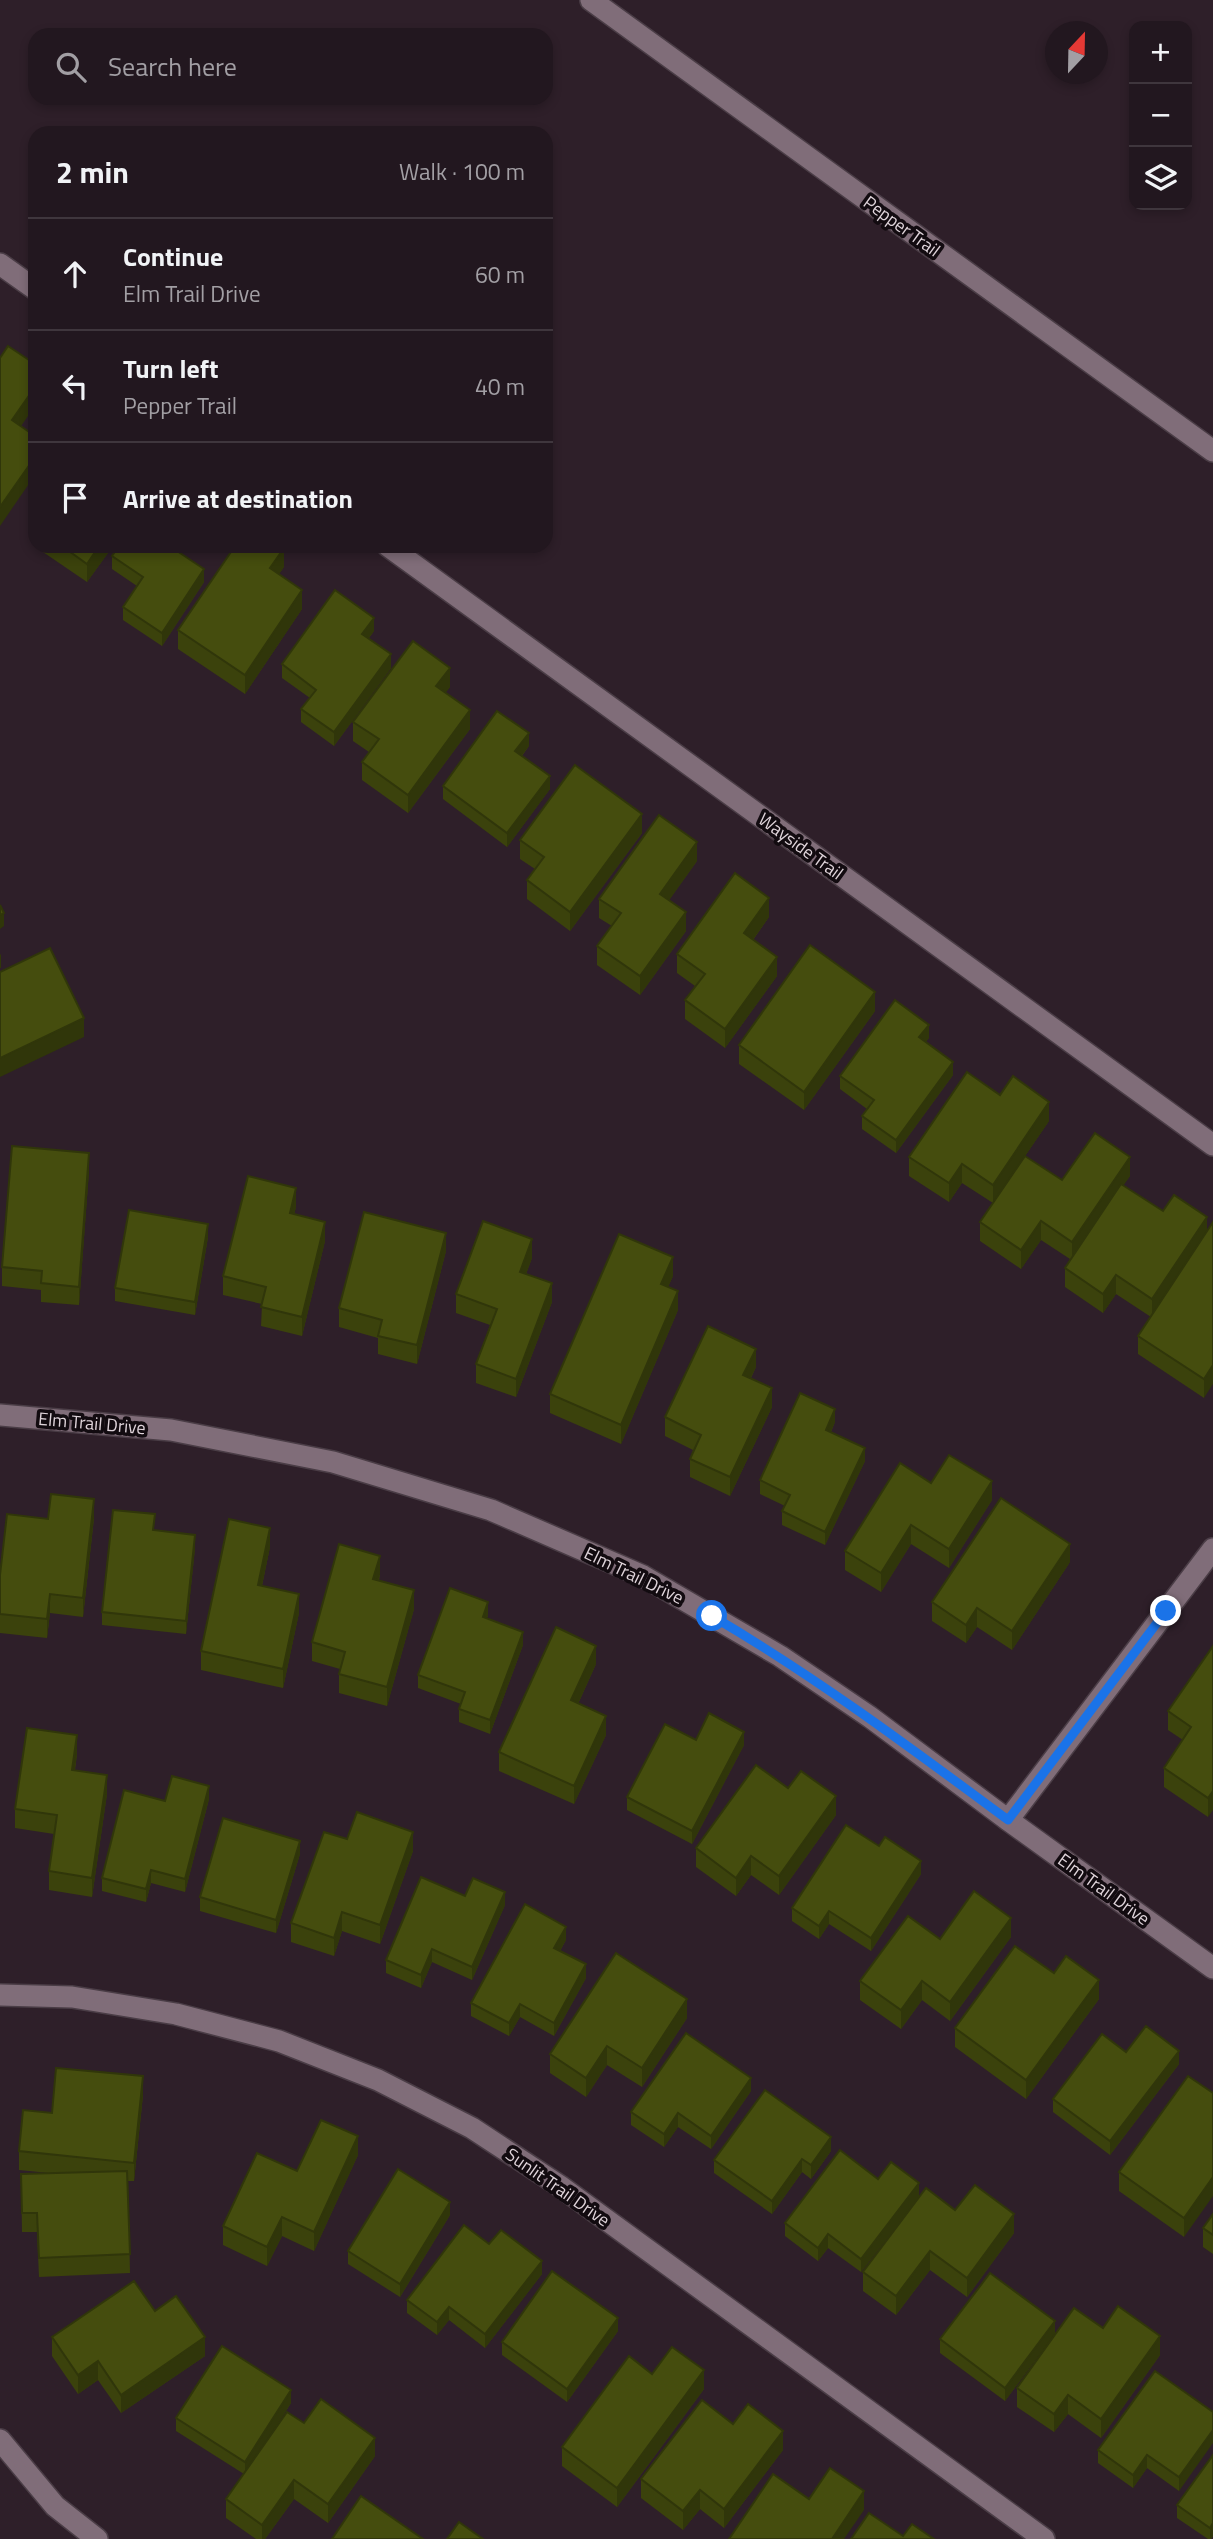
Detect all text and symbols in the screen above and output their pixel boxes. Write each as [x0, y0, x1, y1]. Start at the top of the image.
north arrow [1045, 21, 1108, 84]
map controls [1129, 21, 1192, 210]
button: + [1129, 21, 1192, 84]
search box [28, 28, 553, 105]
text: Search here [108, 47, 237, 86]
icon: search [52, 48, 90, 86]
button: − [1129, 84, 1192, 147]
button: layers [1129, 147, 1192, 210]
text: 2 min [56, 149, 129, 195]
text: Walk · 100 m [399, 154, 525, 189]
street label: Pepper Trail [858, 189, 946, 263]
text: Continue [123, 237, 223, 276]
icon: ahead [56, 255, 94, 293]
text: 60 m [475, 257, 525, 292]
text: Elm Trail Drive [123, 276, 261, 311]
text: Turn left [123, 349, 218, 388]
icon: left [56, 367, 94, 405]
text: 40 m [475, 369, 525, 404]
text: Pepper Trail [123, 388, 237, 423]
icon: arrive [56, 479, 94, 517]
text: Arrive at destination [123, 479, 353, 518]
street label: Wayside Trail [753, 806, 849, 886]
street label: Elm Trail Drive [37, 1405, 147, 1441]
street label: Elm Trail Drive [580, 1539, 688, 1611]
route end [1150, 1595, 1181, 1626]
route start [696, 1600, 727, 1631]
street label: Elm Trail Drive [1052, 1846, 1156, 1932]
street label: Sunlit Trail Drive [500, 2141, 616, 2233]

